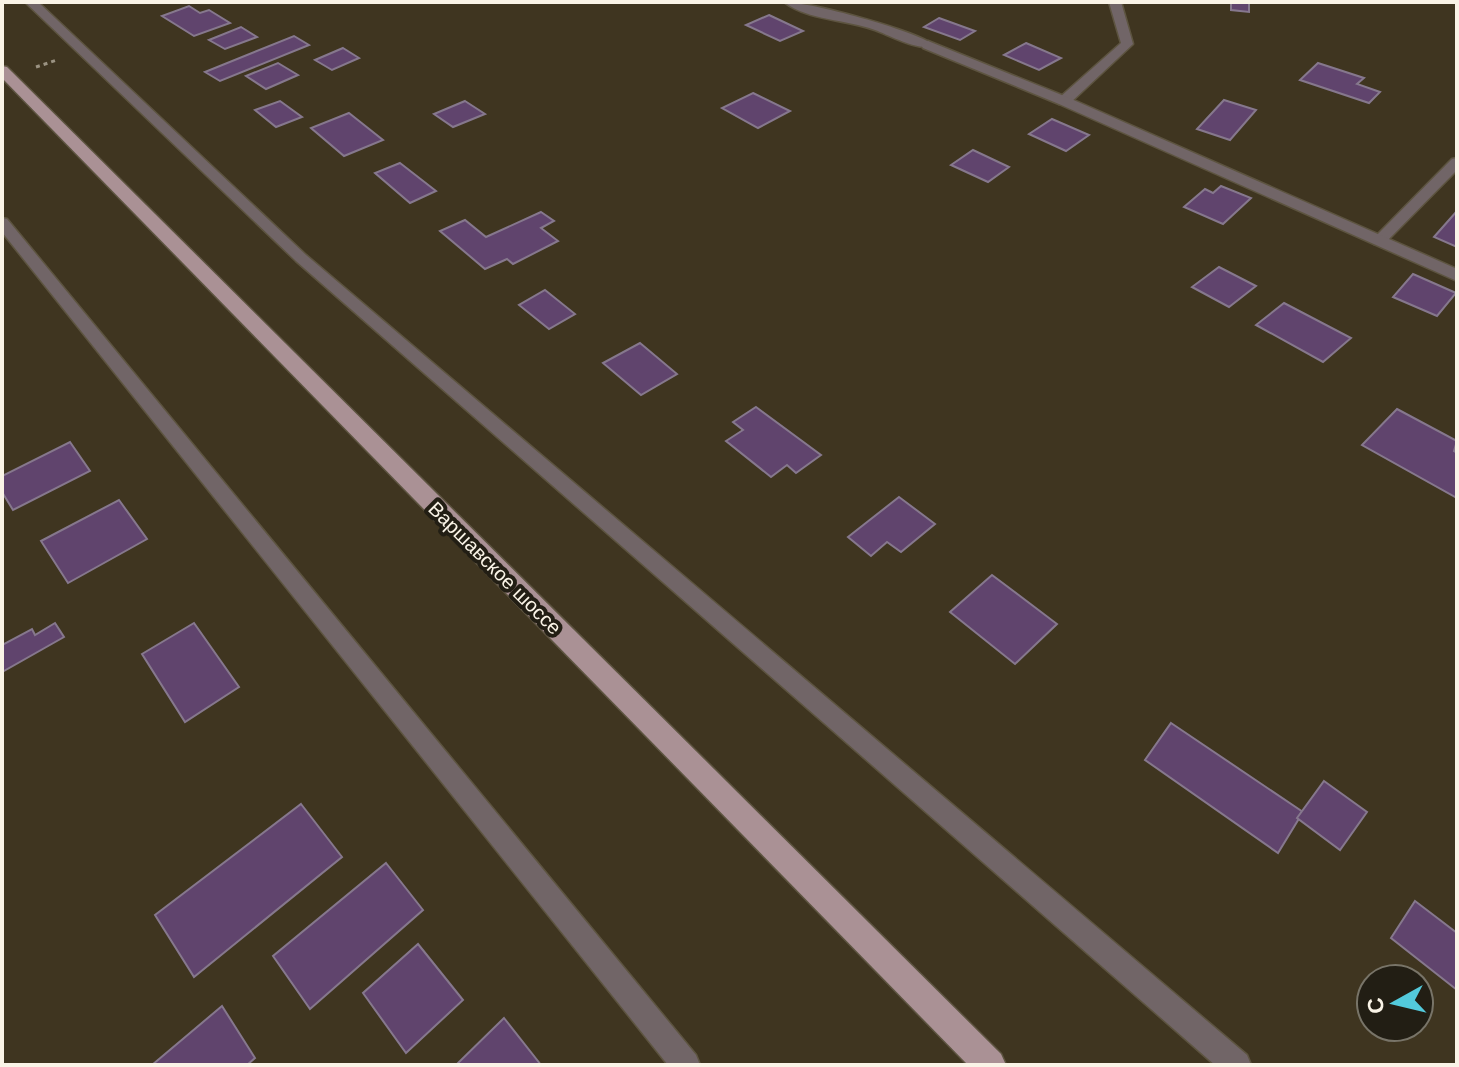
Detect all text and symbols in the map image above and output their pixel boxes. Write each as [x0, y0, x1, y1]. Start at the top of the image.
street label: Варшавское шоссе [424, 497, 566, 639]
north arrow [1355, 963, 1435, 1043]
text: С [1362, 996, 1389, 1015]

